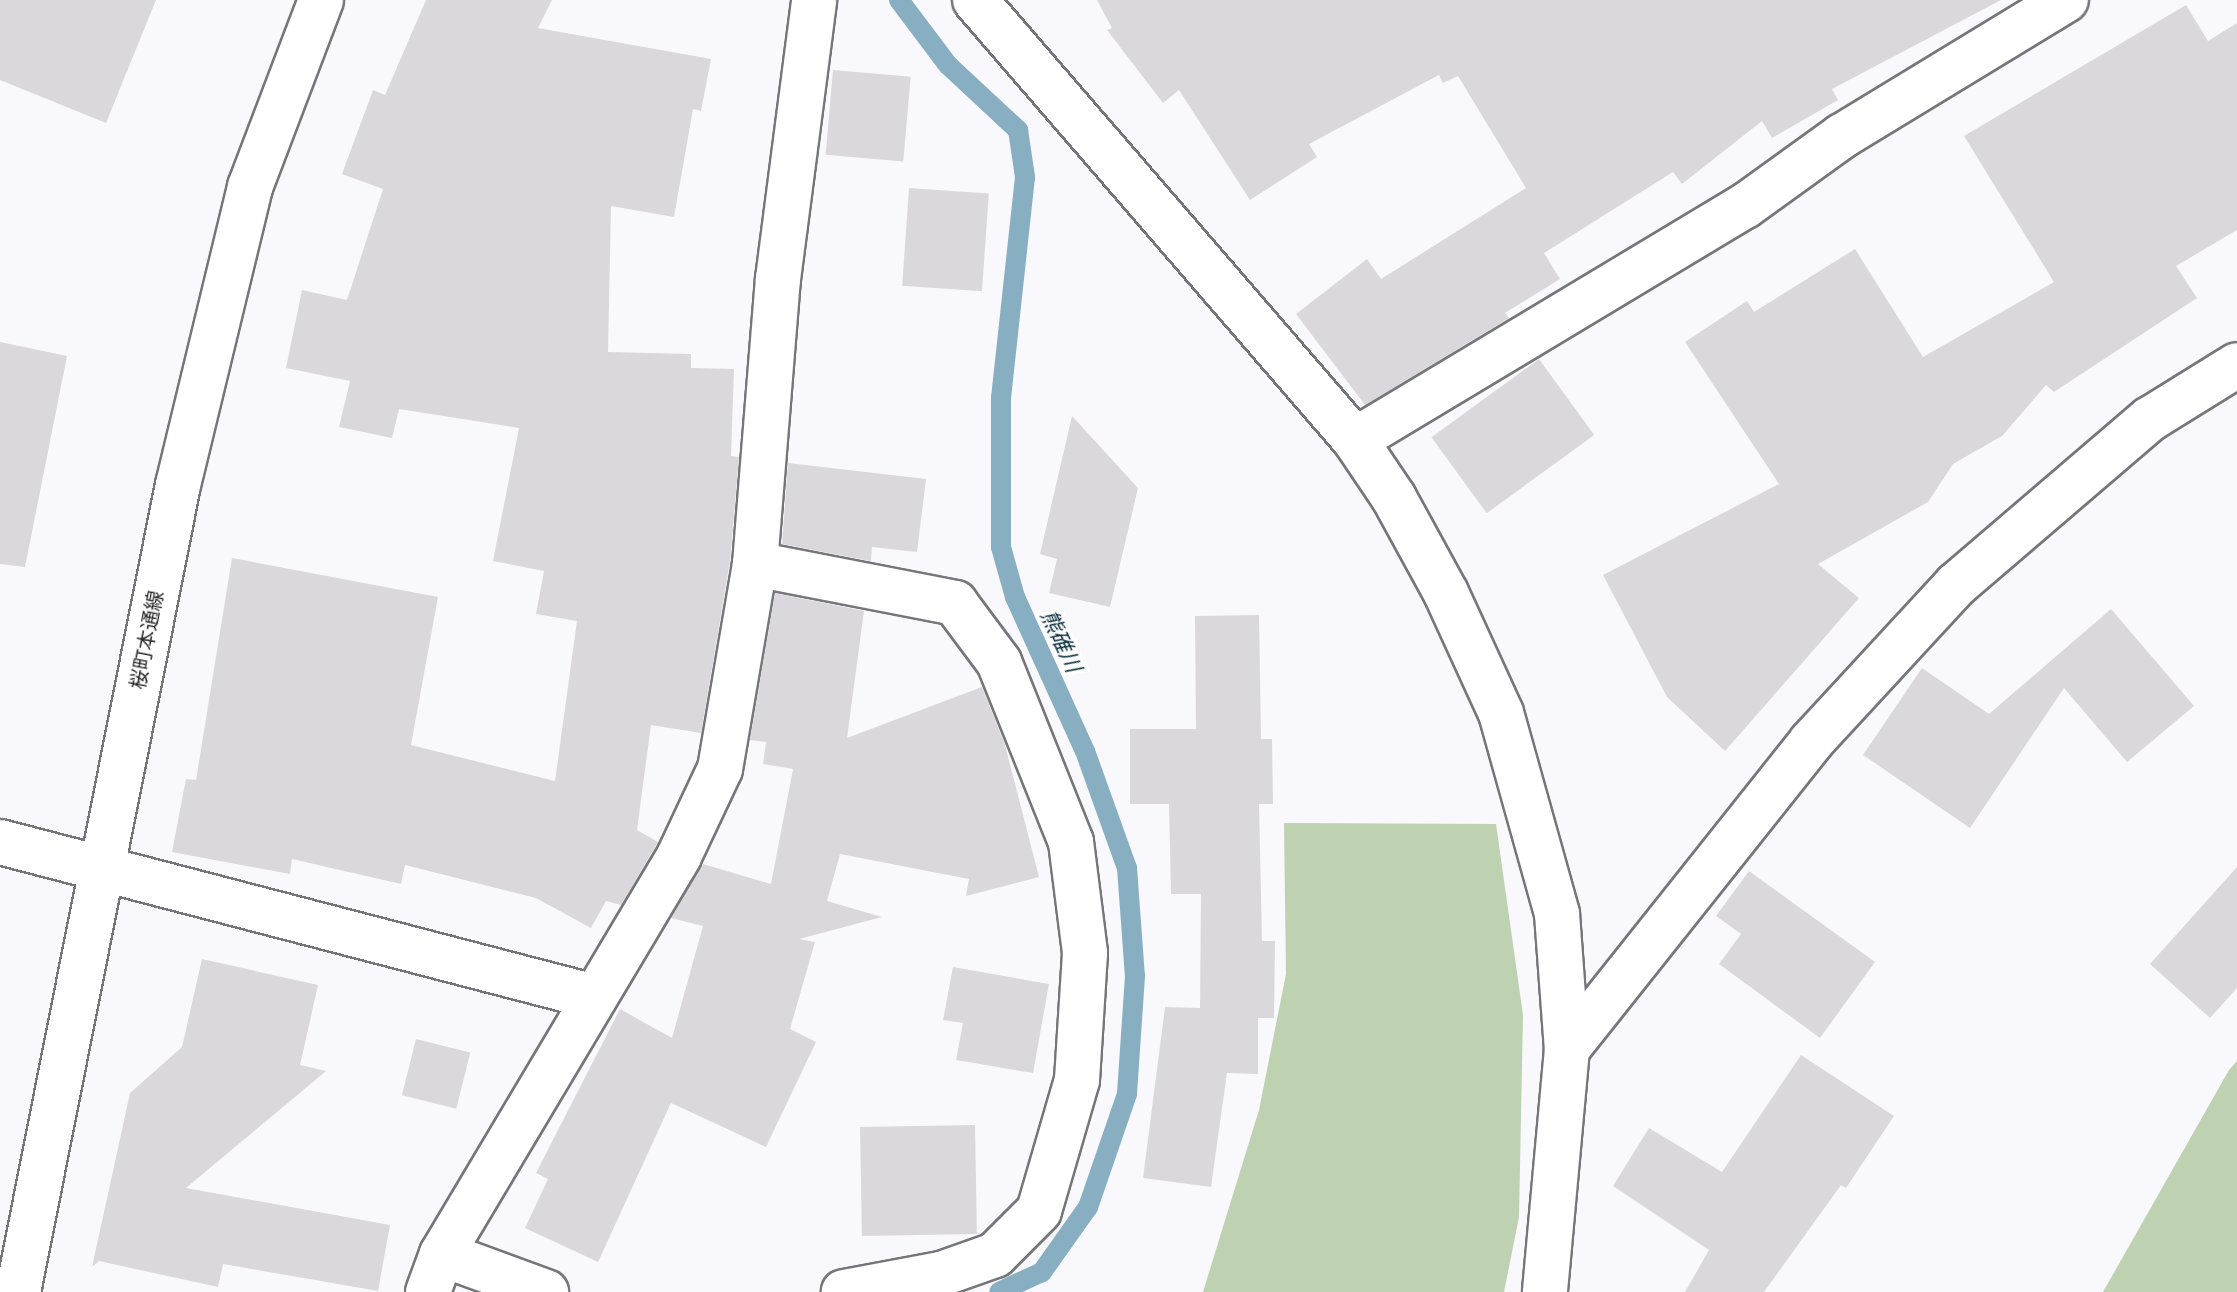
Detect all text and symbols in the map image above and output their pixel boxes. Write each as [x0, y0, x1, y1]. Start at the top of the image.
street label: 桜町本通線 [126, 589, 168, 691]
water label: 熊碓川 [1035, 606, 1087, 676]

